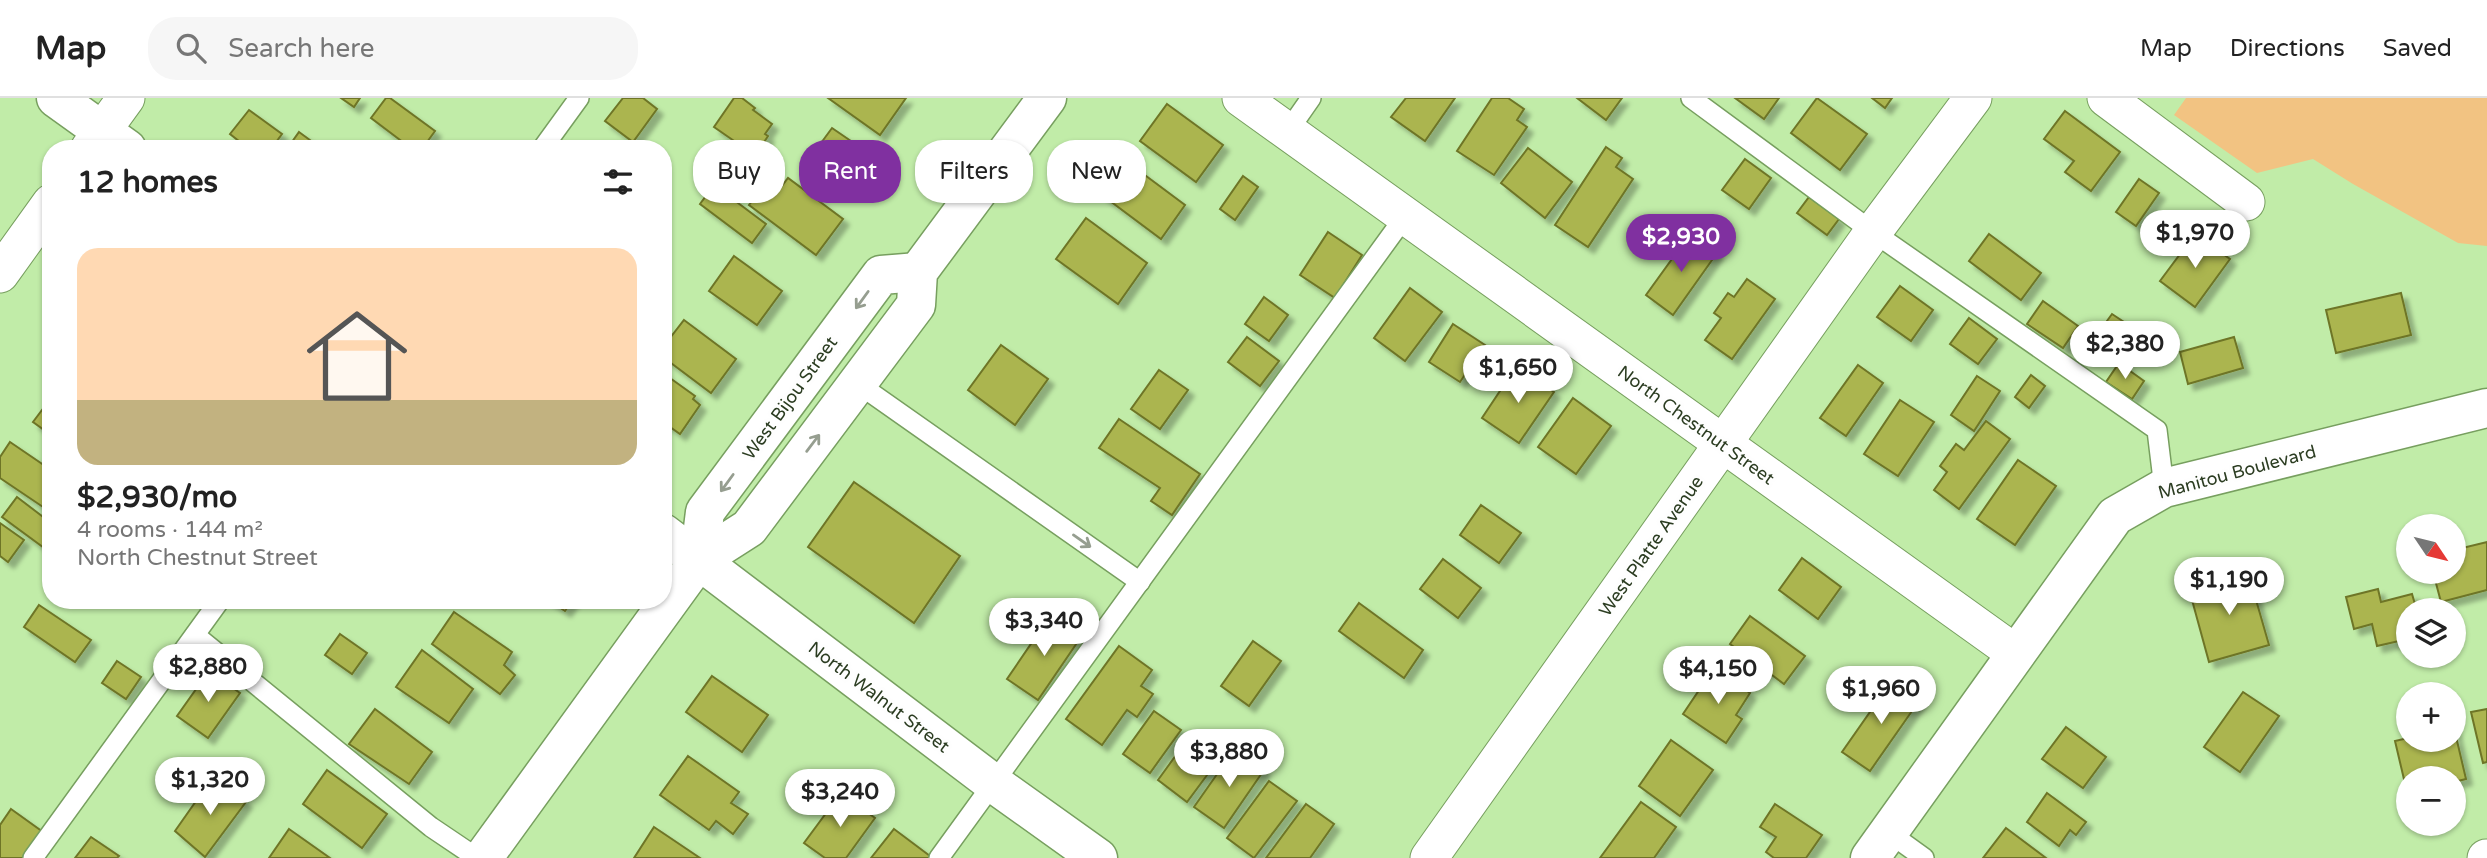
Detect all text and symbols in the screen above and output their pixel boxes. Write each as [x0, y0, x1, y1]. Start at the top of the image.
search box [148, 17, 638, 80]
text: Map [35, 29, 106, 68]
icon: search [172, 29, 210, 67]
text: Search here [228, 33, 374, 64]
text: Map [2140, 34, 2192, 63]
text: Directions [2230, 34, 2345, 63]
text: Saved [2383, 34, 2452, 63]
chip: Buy [693, 140, 785, 203]
chip: Rent [799, 140, 901, 203]
chip: Filters [915, 140, 1033, 203]
chip: New [1047, 140, 1146, 203]
icon: filters [599, 163, 637, 201]
text: 12 homes [77, 164, 218, 201]
pin: $1,970 [2138, 211, 2252, 270]
pin: $2,930 [1624, 214, 1738, 274]
text: $1,970 [2156, 219, 2234, 247]
text: $2,930 [1642, 223, 1720, 251]
one-way arrow [855, 290, 870, 309]
icon: home [294, 293, 420, 419]
pin: $2,380 [2068, 322, 2182, 381]
text: $2,380 [2086, 330, 2164, 358]
street label: West Bijou Street [738, 332, 842, 464]
pin: $1,650 [1461, 345, 1575, 405]
text: $1,650 [1479, 354, 1557, 382]
street label: North Chestnut Street [1613, 361, 1779, 489]
one-way arrow [805, 433, 820, 452]
street label: Manitou Boulevard [2156, 440, 2318, 504]
street label: West Platte Avenue [1594, 471, 1708, 621]
one-way arrow [720, 473, 735, 492]
text: $2,930/mo [77, 479, 237, 516]
north arrow [2396, 514, 2466, 584]
map controls [2396, 514, 2466, 836]
text: 4 rooms · 144 m² [77, 516, 263, 544]
one-way arrow [1072, 534, 1091, 548]
text: North Chestnut Street [77, 544, 318, 572]
pin: $1,190 [2172, 558, 2286, 617]
text: $1,190 [2190, 566, 2268, 594]
pin: $3,340 [987, 598, 1101, 658]
button: layers [2396, 598, 2466, 668]
text: $3,340 [1005, 607, 1083, 635]
street label: North Walnut Street [804, 637, 954, 757]
pin: $2,880 [151, 644, 265, 704]
pin: $4,150 [1661, 646, 1775, 706]
text: $2,880 [169, 653, 247, 681]
text: $4,150 [1679, 655, 1757, 683]
pin: $1,960 [1824, 666, 1938, 726]
text: $1,960 [1842, 675, 1920, 703]
button: + [2396, 682, 2466, 752]
pin: $3,880 [1172, 730, 1286, 789]
text: $3,880 [1190, 738, 1268, 766]
pin: $1,320 [153, 758, 267, 817]
text: $1,320 [171, 766, 249, 794]
button: − [2396, 766, 2466, 836]
pin: $3,240 [783, 770, 897, 829]
text: $3,240 [801, 778, 879, 806]

